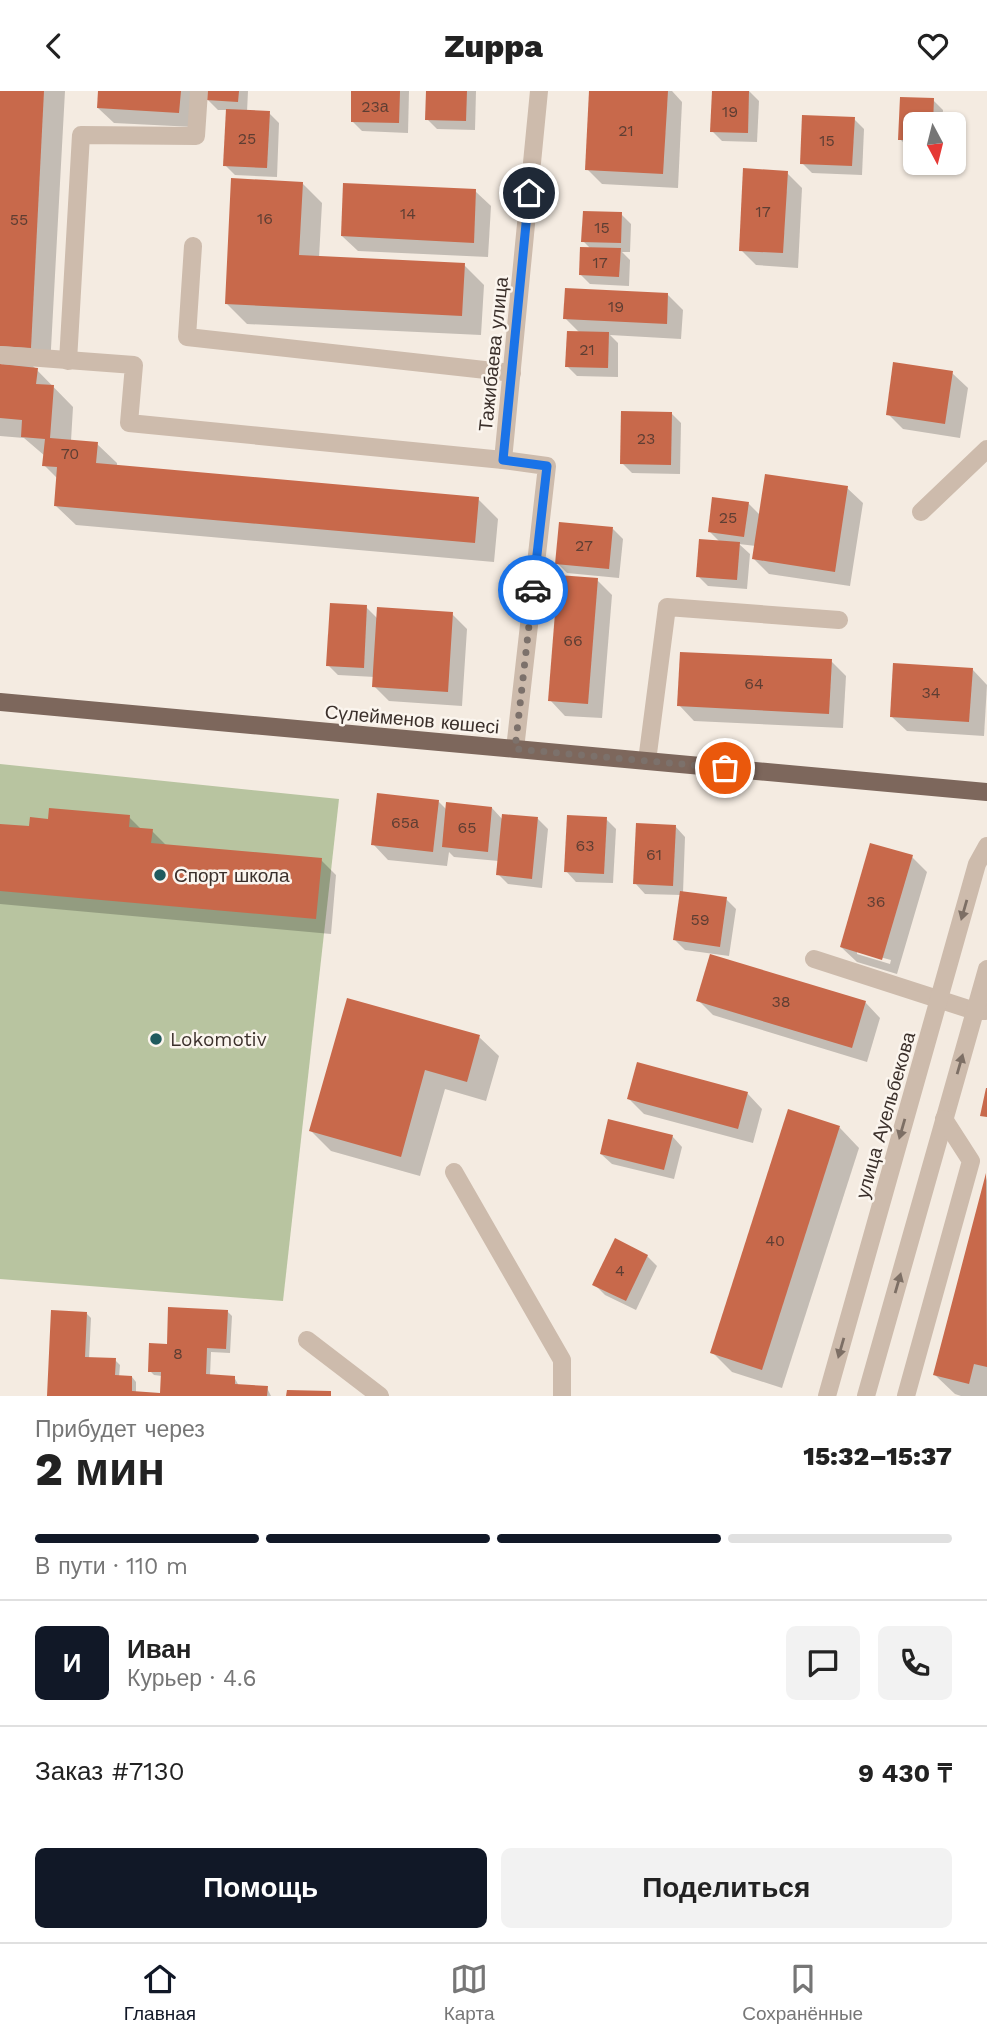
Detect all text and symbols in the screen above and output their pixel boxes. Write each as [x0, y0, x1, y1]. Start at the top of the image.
icon: back [35, 27, 73, 65]
text: Zuppa [444, 27, 543, 65]
icon: heart [914, 27, 952, 65]
house number: 23а [361, 97, 389, 116]
house number: 19 [722, 102, 738, 121]
north arrow [903, 112, 966, 175]
map controls [903, 112, 966, 175]
house number: 21 [618, 121, 634, 140]
house number: 25 [238, 129, 256, 148]
house number: 15 [819, 131, 835, 150]
pin [499, 163, 559, 223]
icon: home [510, 174, 548, 212]
house number: 17 [755, 202, 771, 221]
house number: 14 [400, 204, 416, 223]
house number: 16 [257, 209, 273, 228]
house number: 55 [10, 210, 28, 229]
house number: 15 [594, 218, 610, 237]
house number: 17 [592, 253, 608, 272]
street label: Тажибаева улица [474, 275, 513, 433]
house number: 19 [608, 297, 624, 316]
house number: 21 [579, 340, 595, 359]
house number: 23 [637, 429, 655, 448]
house number: 70 [61, 444, 79, 463]
house number: 25 [719, 508, 737, 527]
house number: 27 [575, 536, 593, 555]
courier [498, 555, 568, 625]
icon: car [514, 571, 552, 609]
house number: 66 [563, 631, 583, 650]
house number: 64 [744, 674, 764, 693]
house number: 34 [921, 683, 941, 702]
street label: Сүлейменов көшесі [324, 700, 500, 739]
pin [695, 738, 755, 798]
icon: bag [706, 749, 744, 787]
house number: 65а [391, 813, 419, 832]
house number: 65 [457, 818, 477, 837]
house number: 63 [575, 836, 595, 855]
house number: 61 [646, 845, 662, 864]
place label: Спорт школа [174, 864, 290, 887]
marker: Спорт школа [152, 867, 168, 883]
house number: 36 [866, 892, 886, 911]
one-way arrow [958, 899, 969, 921]
house number: 59 [690, 910, 710, 929]
house number: 38 [771, 992, 791, 1011]
place label: Lokomotiv [170, 1028, 267, 1051]
street label: улица Ауельбекова [851, 1029, 920, 1201]
marker: Lokomotiv [148, 1031, 164, 1047]
one-way arrow [955, 1053, 966, 1075]
one-way arrow [897, 1119, 907, 1140]
house number: 40 [765, 1231, 785, 1250]
house number: 4 [615, 1261, 625, 1280]
one-way arrow [893, 1272, 903, 1293]
one-way arrow [835, 1338, 845, 1359]
house number: 8 [173, 1344, 183, 1363]
text: Прибудет через [35, 1416, 205, 1443]
text: 15:32–15:37 [803, 1441, 952, 1471]
text: 2 мин [35, 1442, 165, 1496]
text: В пути · 110 m [35, 1553, 188, 1580]
button: chat [786, 1626, 860, 1700]
button: phone [878, 1626, 952, 1700]
text: Иван [127, 1634, 192, 1664]
text: И [63, 1648, 81, 1678]
text: Курьер · 4.6 [127, 1665, 256, 1692]
text: Заказ #7130 [35, 1756, 185, 1786]
text: 9 430 ₸ [858, 1758, 952, 1788]
button: Помощь [35, 1848, 487, 1928]
button: Поделиться [501, 1848, 952, 1928]
tab: Главная [124, 1960, 196, 2025]
tab: Карта [444, 1960, 495, 2025]
tab: Сохранённые [742, 1960, 863, 2025]

